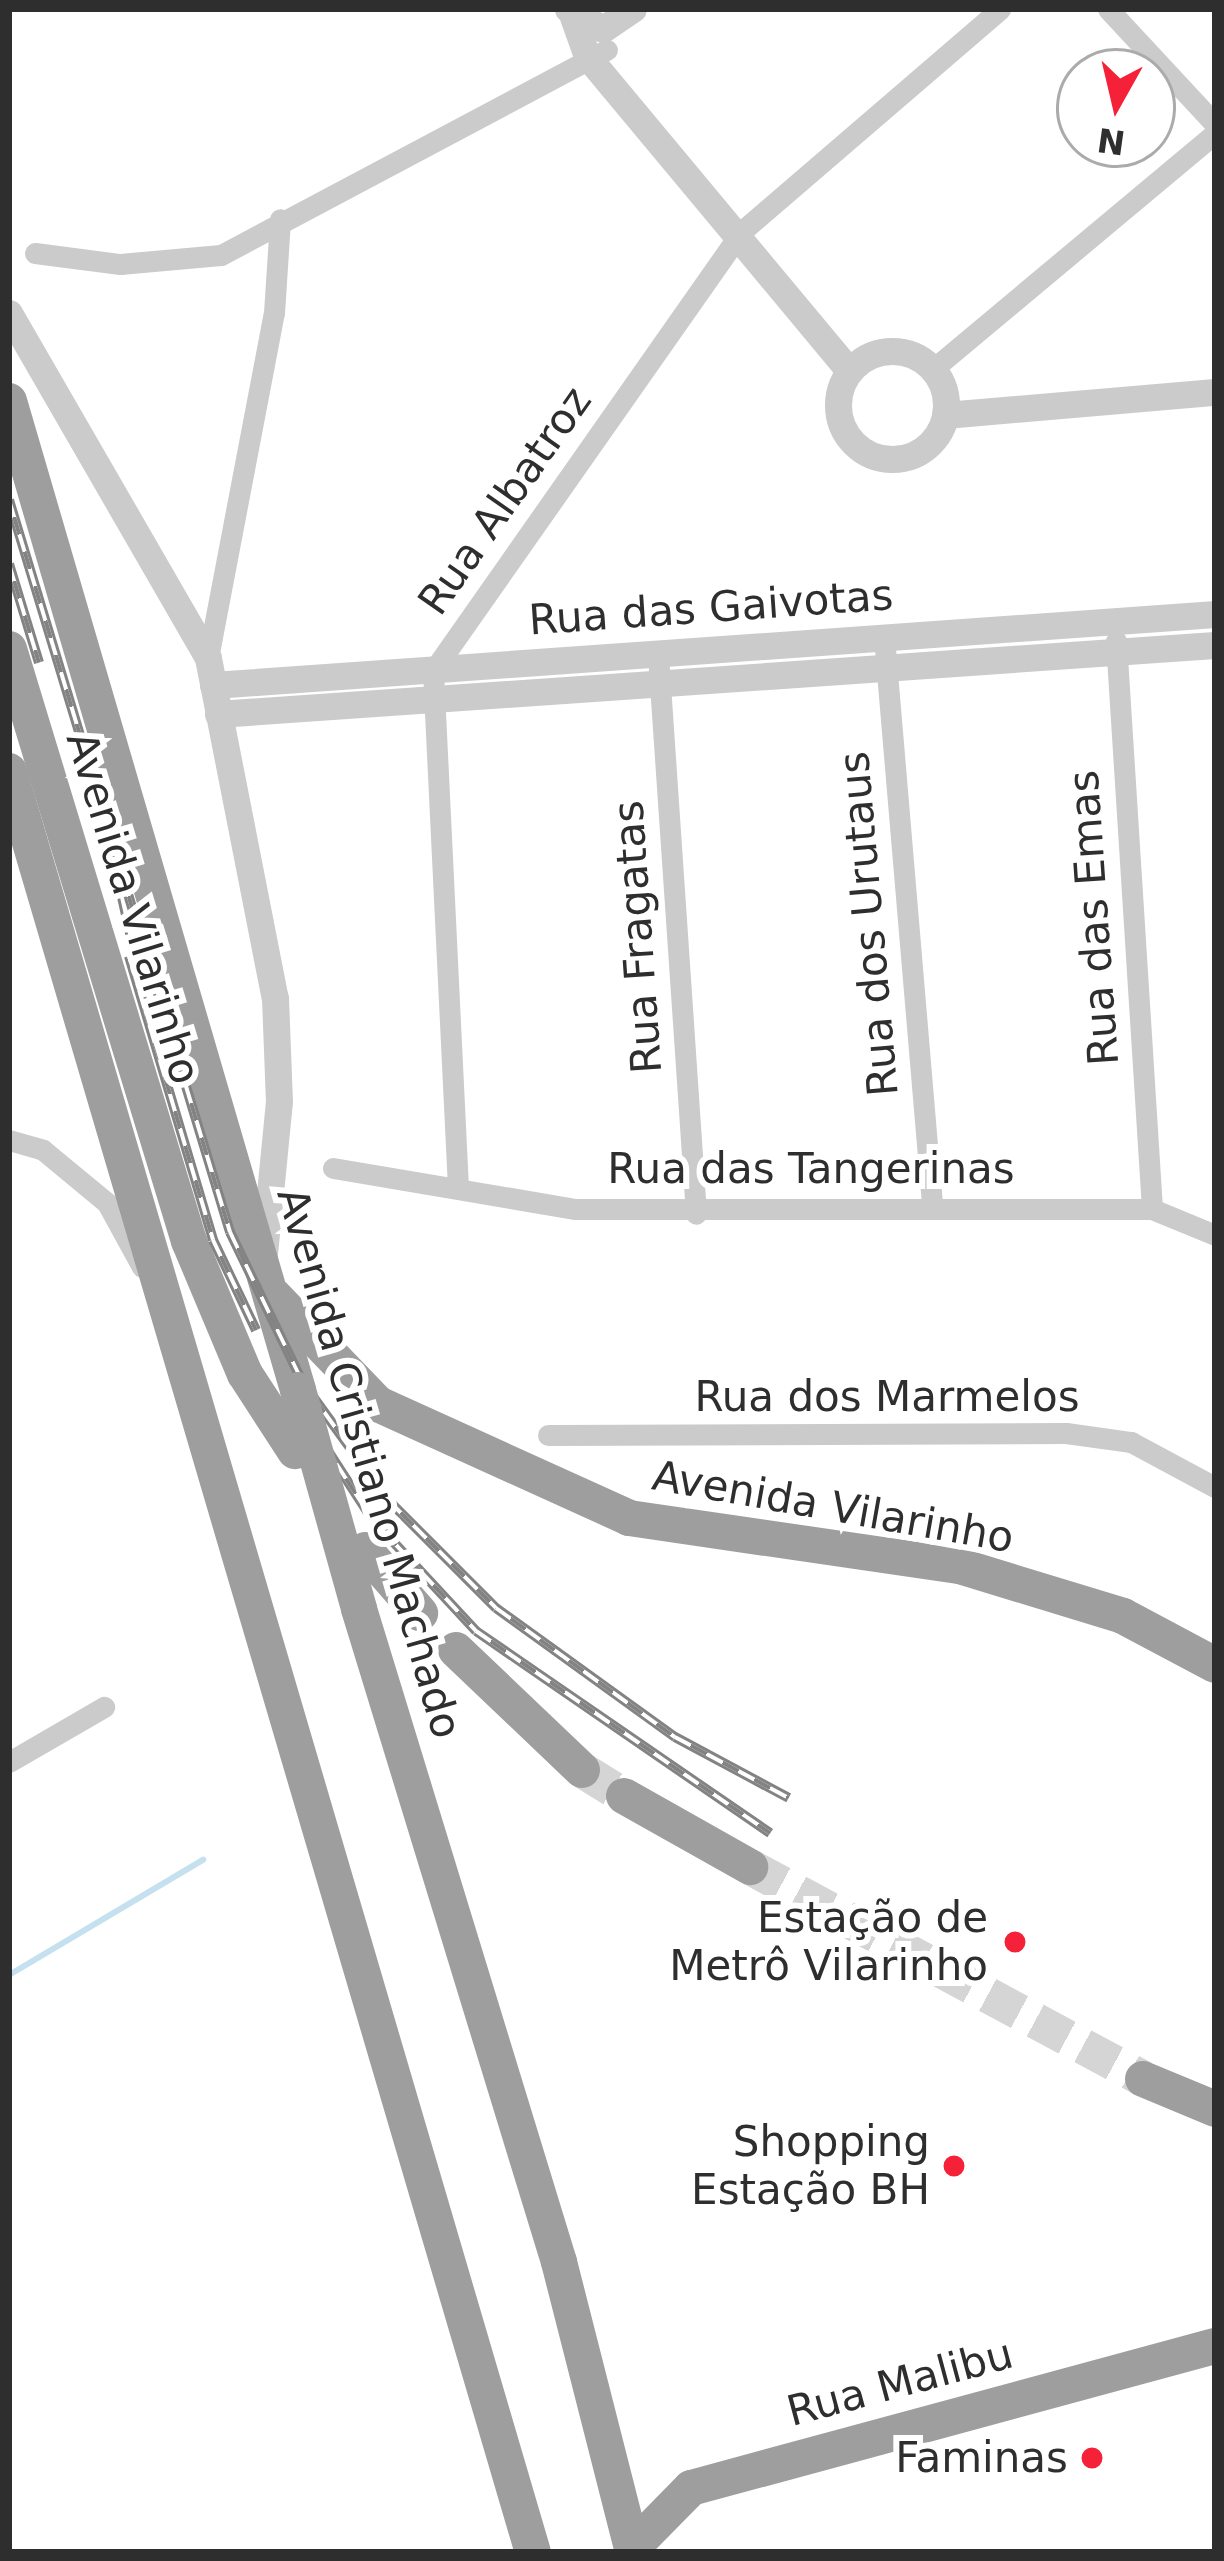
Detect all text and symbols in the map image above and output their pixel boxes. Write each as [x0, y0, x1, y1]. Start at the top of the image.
north arrow [1056, 48, 1176, 168]
text: N [1095, 120, 1128, 162]
street label: Rua Albatroz [408, 377, 602, 625]
street label: Rua das Gaivotas [527, 570, 895, 646]
street label: Avenida Vilarinho [55, 726, 211, 1090]
street label: Rua dos Urutaus [829, 749, 909, 1099]
street label: Rua das Emas [1059, 769, 1129, 1067]
street label: Rua Fragatas [603, 799, 673, 1075]
street label: Rua das Tangerinas [607, 1144, 1015, 1194]
street label: Avenida Cristiano Machado [266, 1182, 472, 1744]
street label: Rua dos Marmelos [694, 1372, 1080, 1422]
street label: Avenida Vilarinho [649, 1450, 1017, 1564]
place label: Estação de Metrô Vilarinho [669, 1893, 988, 1992]
marker: Estação de Metrô Vilarinho [999, 1926, 1031, 1958]
place label: Shopping Estação BH [691, 2117, 930, 2216]
marker: Shopping Estação BH [941, 2153, 967, 2179]
street label: Rua Malibu [782, 2329, 1018, 2437]
place label: Faminas [895, 2433, 1068, 2483]
marker: Faminas [1079, 2445, 1105, 2471]

